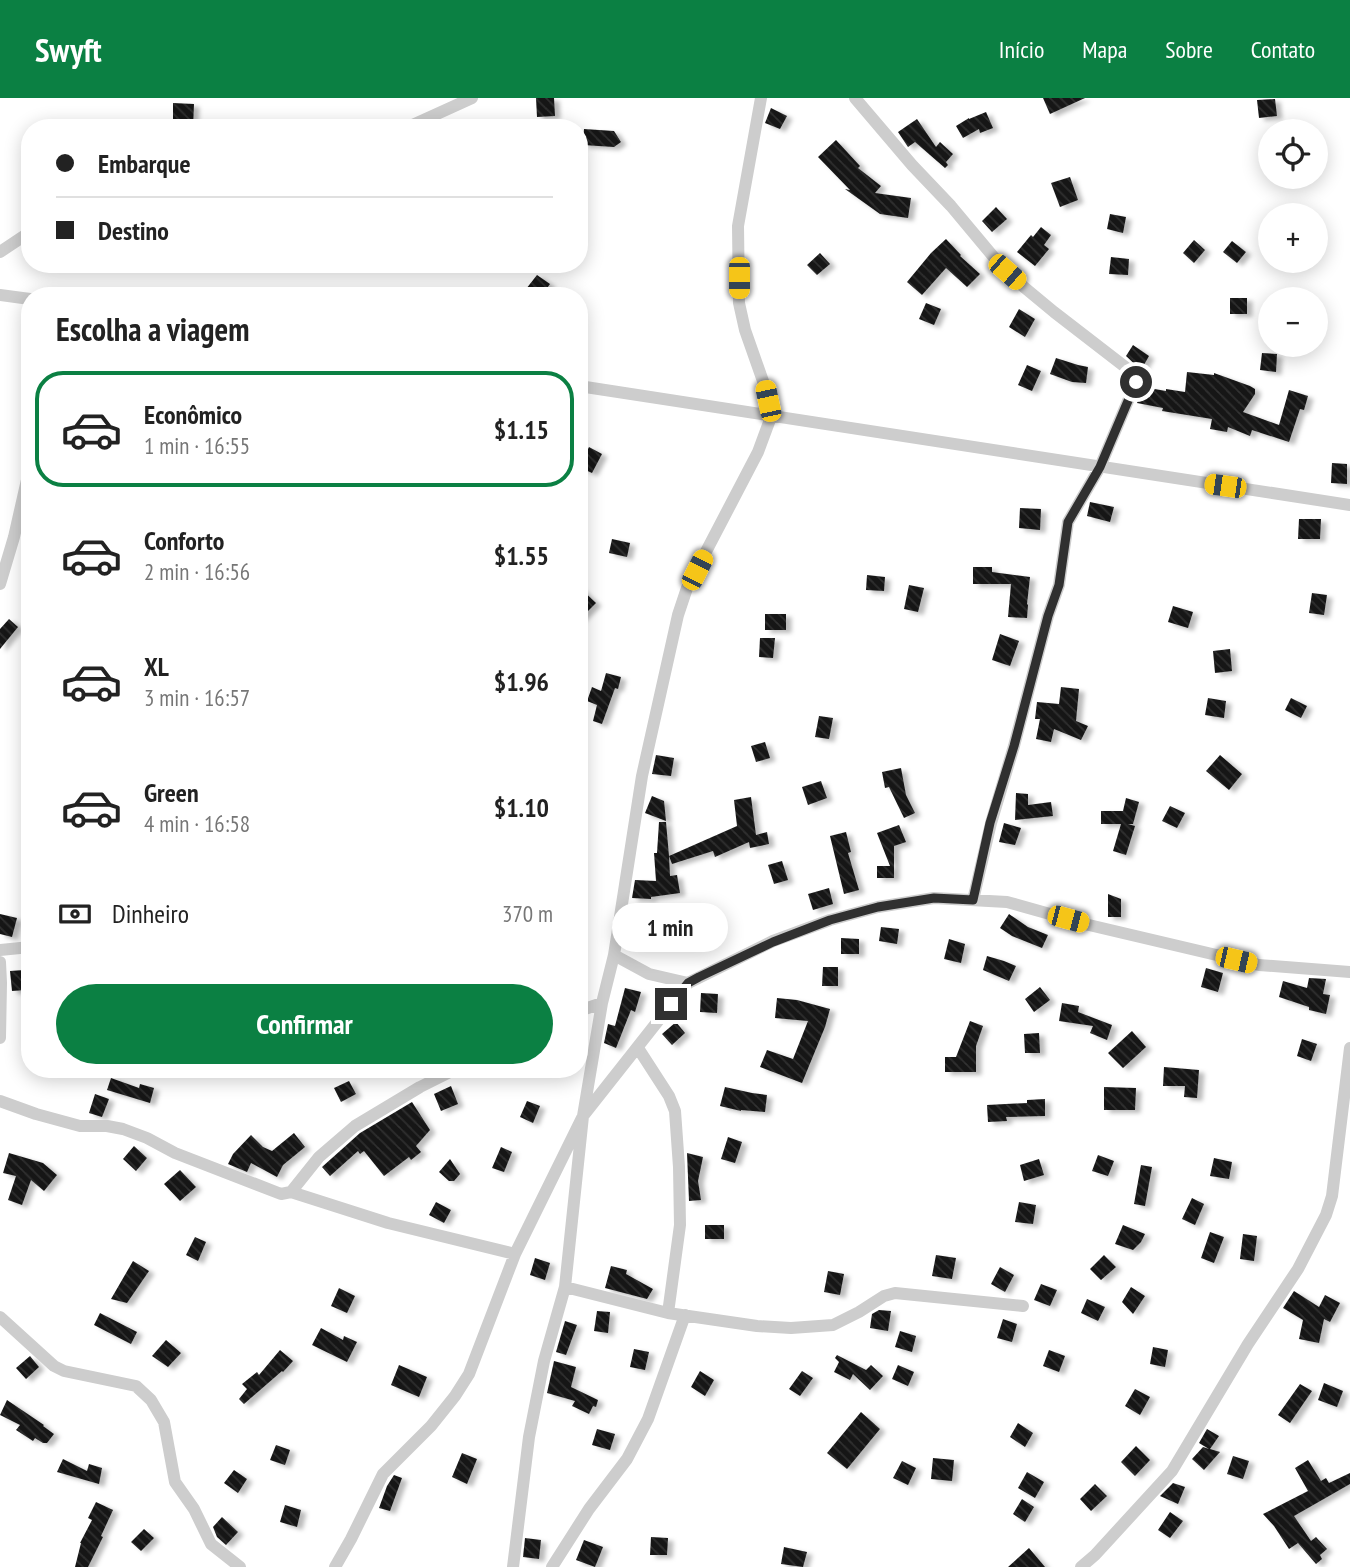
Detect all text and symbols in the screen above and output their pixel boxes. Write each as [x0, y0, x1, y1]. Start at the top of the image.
text: Swyft [35, 28, 102, 71]
text: Início [999, 34, 1044, 65]
text: Mapa [1082, 34, 1127, 65]
text: Sobre [1165, 34, 1213, 65]
text: Contato [1251, 34, 1315, 65]
map controls [1258, 119, 1328, 357]
button: locate [1258, 119, 1328, 189]
text: Embarque [98, 147, 191, 180]
button: + [1258, 203, 1328, 273]
text: Destino [98, 214, 169, 247]
car [985, 250, 1030, 294]
car [729, 257, 750, 299]
button: − [1258, 287, 1328, 357]
text: Escolha a viagem [56, 308, 249, 350]
route start [1120, 366, 1152, 398]
car [754, 378, 783, 424]
icon: car [60, 398, 123, 461]
text: Econômico [144, 398, 242, 431]
text: $1.15 [494, 413, 549, 446]
text: 1 min · 16:55 [144, 431, 250, 460]
car [1203, 473, 1248, 499]
icon: car [60, 524, 123, 587]
text: Conforto [144, 524, 224, 557]
text: $1.55 [494, 539, 549, 572]
car [679, 547, 716, 593]
text: 2 min · 16:56 [144, 557, 250, 586]
icon: car [60, 650, 123, 713]
text: XL [144, 650, 169, 683]
text: $1.96 [494, 665, 549, 698]
text: 3 min · 16:57 [144, 683, 250, 712]
icon: car [60, 776, 123, 839]
text: Green [144, 776, 199, 809]
text: $1.10 [494, 791, 549, 824]
text: 4 min · 16:58 [144, 809, 250, 838]
icon: cash [56, 895, 94, 933]
text: Dinheiro [112, 897, 189, 930]
text: 370 m [502, 899, 553, 928]
callout: 1 min [613, 902, 729, 951]
car [1045, 903, 1092, 935]
text: 1 min [647, 913, 693, 942]
car [1214, 945, 1259, 975]
button: Confirmar [56, 984, 553, 1064]
route end [655, 988, 687, 1020]

